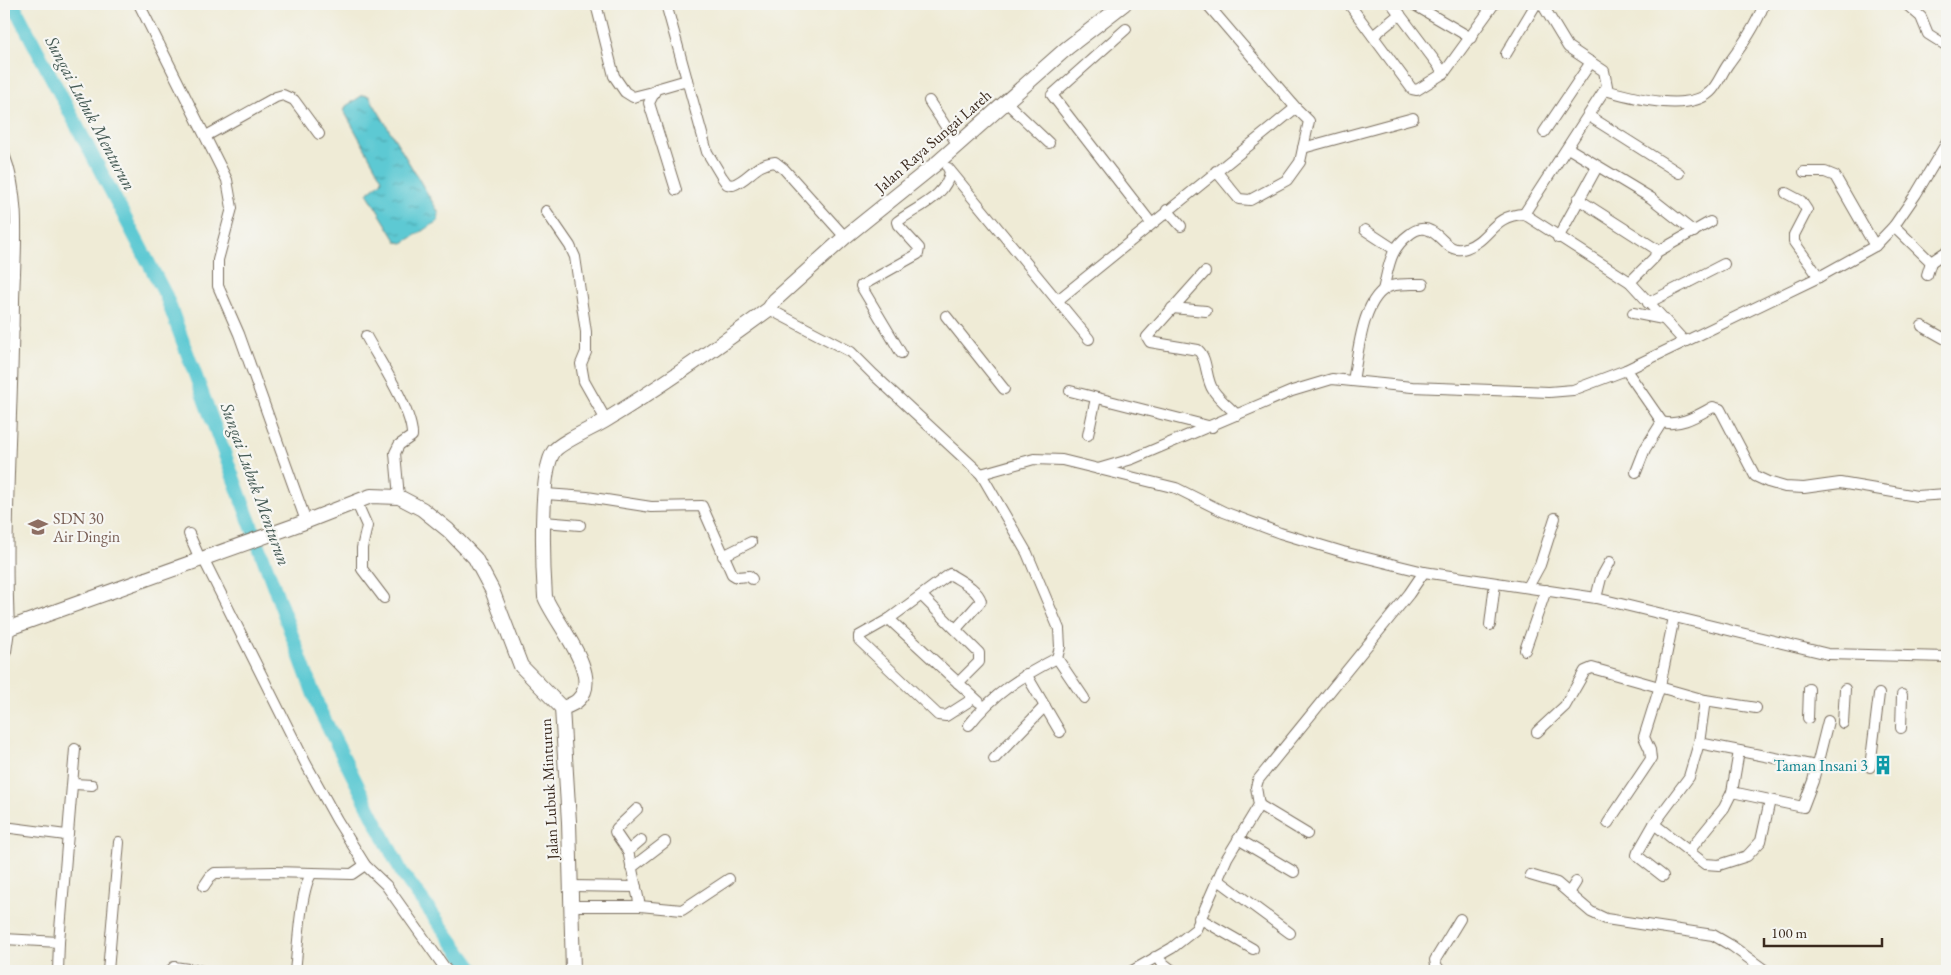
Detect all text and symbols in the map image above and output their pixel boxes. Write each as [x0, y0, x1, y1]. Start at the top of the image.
water label: Sungai Lubuk Menturun [39, 31, 141, 195]
street label: Jalan Raya Sungai Lareh [869, 85, 996, 199]
water label: Sungai Lubuk Menturun [215, 398, 296, 569]
place label: SDN 30 Air Dingin [52, 508, 121, 547]
school or university icon: SDN 30 Air Dingin [27, 516, 49, 538]
street label: Jalan Lubuk Minturun [535, 717, 563, 862]
building icon: Taman Insani 3 [1872, 754, 1894, 776]
place label: Taman Insani 3 [1773, 755, 1868, 776]
scale bar [1764, 915, 1881, 947]
text: 100 m [1771, 923, 1808, 942]

